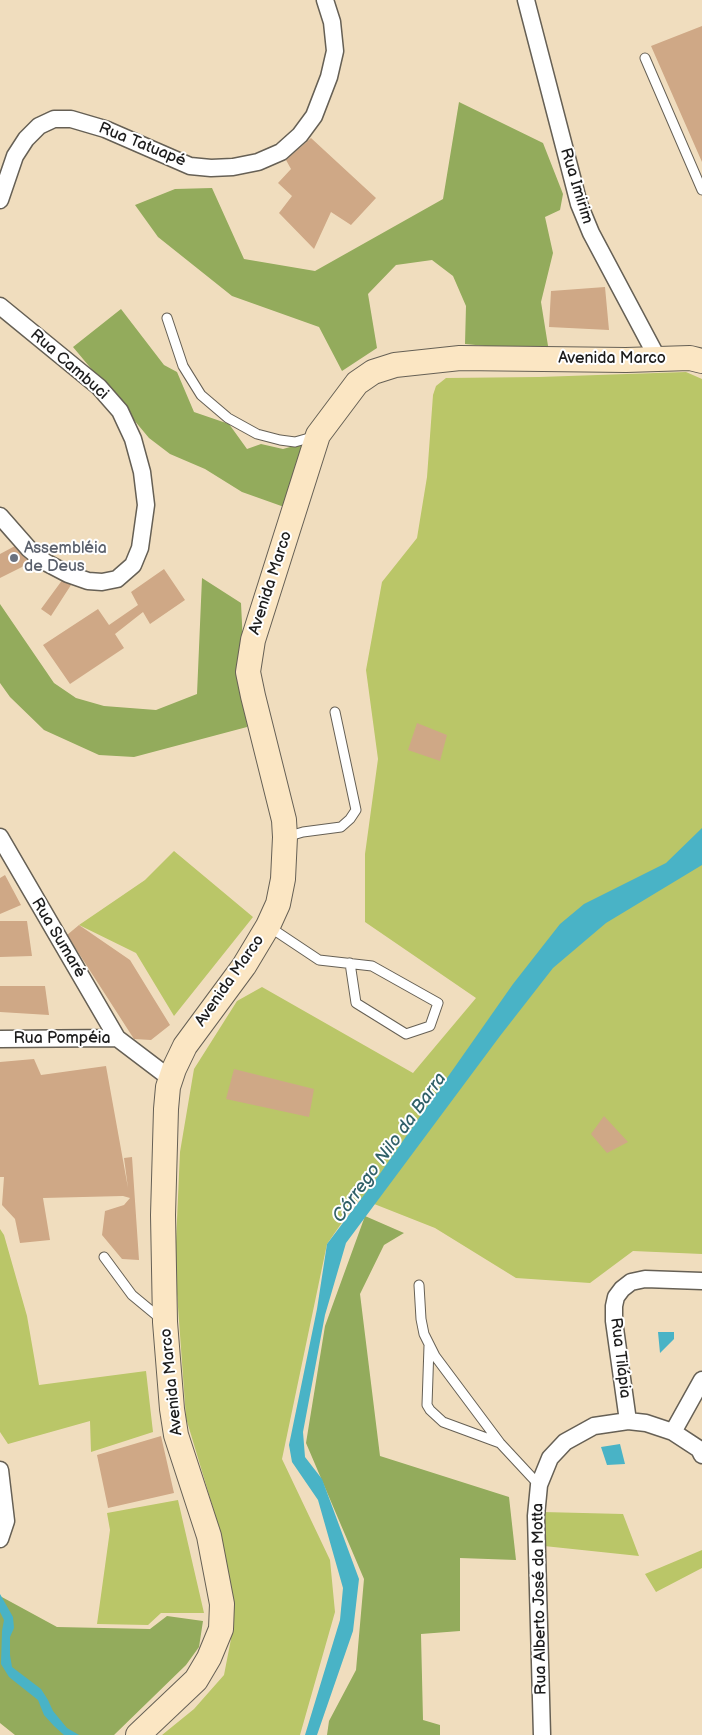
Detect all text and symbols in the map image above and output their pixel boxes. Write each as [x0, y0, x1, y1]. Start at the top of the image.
street label: Rua Tatuapé [96, 119, 188, 171]
street label: Rua Imirim [555, 146, 597, 226]
street label: Rua Cambuci [26, 326, 112, 404]
street label: Avenida Marco [558, 349, 666, 369]
street label: Avenida Marco [245, 529, 297, 637]
place label: Assembléia de Deus [24, 539, 107, 577]
marker: Assembléia de Deus [8, 552, 20, 564]
street label: Rua Sumaré [27, 895, 89, 981]
street label: Avenida Marco [191, 931, 269, 1031]
street label: Rua Pompéia [13, 1029, 111, 1049]
water label: Córrego Nilo da Barra [328, 1069, 452, 1227]
street label: Rua Tilápia [606, 1317, 634, 1399]
street label: Avenida Marco [157, 1327, 187, 1437]
street label: Rua Alberto José da Motta [529, 1503, 551, 1695]

